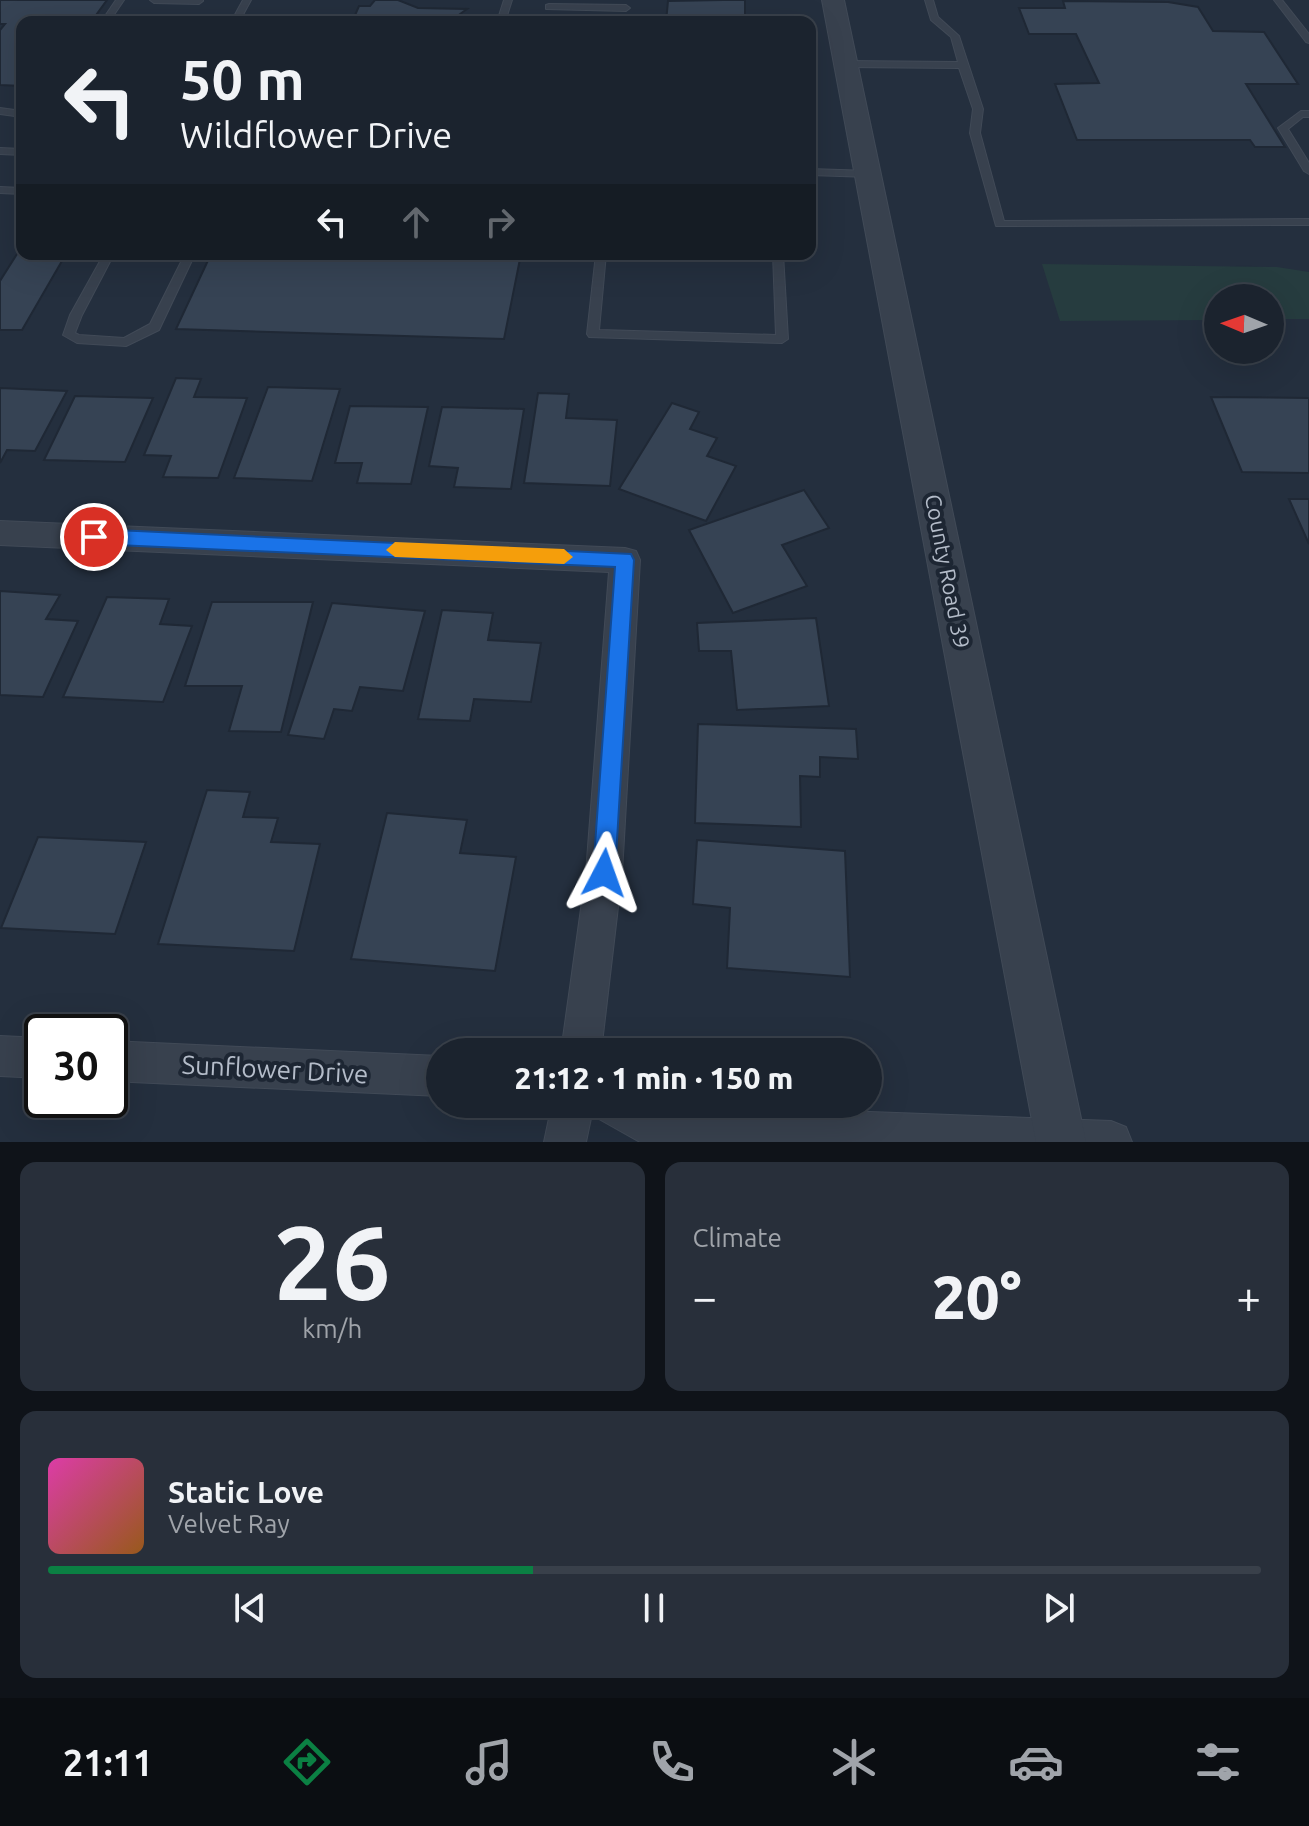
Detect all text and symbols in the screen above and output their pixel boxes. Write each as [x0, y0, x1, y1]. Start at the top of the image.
icon: left [48, 48, 152, 152]
text: 50 m [180, 48, 305, 111]
text: Wildflower Drive [180, 114, 452, 155]
icon: left [310, 200, 354, 244]
icon: ahead [394, 200, 438, 244]
icon: right [478, 200, 522, 244]
north arrow [1204, 284, 1284, 364]
map controls [1204, 284, 1284, 364]
street label: County Road 39 [921, 492, 975, 650]
pin [60, 503, 128, 571]
icon: arrive [72, 515, 116, 559]
position arrow [562, 831, 646, 915]
speed limit sign: 30 [24, 1014, 128, 1118]
street label: Sunflower Drive [181, 1050, 369, 1088]
text: 21:12 · 1 min · 150 m [515, 1061, 793, 1095]
text: 26 [274, 1203, 391, 1320]
text: Climate [693, 1223, 782, 1252]
text: 20° [932, 1263, 1021, 1330]
text: − [693, 1272, 717, 1321]
text: + [1236, 1272, 1261, 1321]
text: km/h [302, 1314, 362, 1343]
text: Static Love [168, 1475, 324, 1509]
text: Velvet Ray [168, 1509, 290, 1538]
icon: previous [228, 1586, 272, 1630]
icon: pause [632, 1586, 676, 1630]
icon: next [1037, 1586, 1081, 1630]
icon: directions [279, 1734, 335, 1790]
icon: music [461, 1734, 517, 1790]
icon: phone [644, 1734, 700, 1790]
icon: climate [826, 1734, 882, 1790]
icon: car [1008, 1734, 1064, 1790]
icon: filters [1190, 1734, 1246, 1790]
text: 21:11 [63, 1742, 153, 1783]

